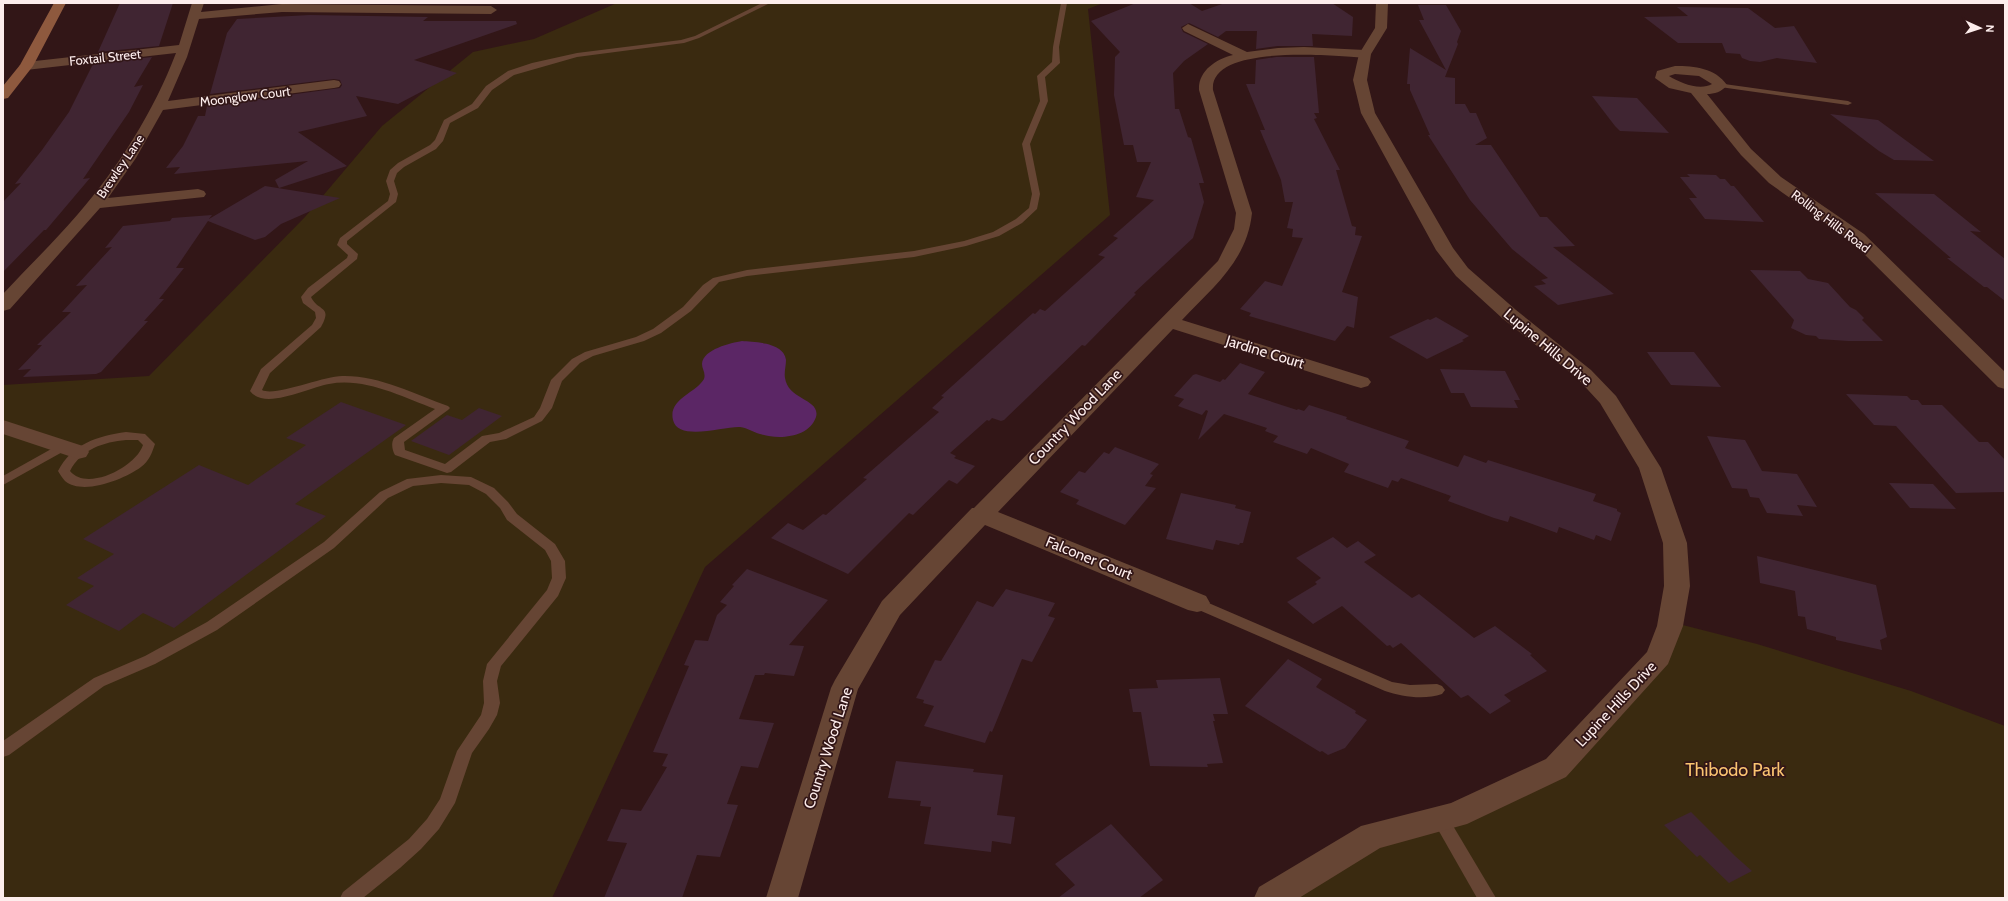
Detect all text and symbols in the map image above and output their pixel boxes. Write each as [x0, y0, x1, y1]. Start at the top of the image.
north arrow [1960, 8, 2000, 48]
text: N [1983, 24, 1997, 33]
street label: Foxtail Street [68, 45, 142, 69]
street label: Moonglow Court [199, 82, 292, 109]
street label: Brewley Lane [93, 131, 147, 201]
street label: Rolling Hills Road [1788, 186, 1874, 256]
street label: Lupine Hills Drive [1500, 305, 1596, 390]
street label: Jardine Court [1223, 331, 1307, 372]
street label: Country Wood Lane [1025, 365, 1126, 469]
street label: Falconer Court [1043, 532, 1135, 584]
street label: Lupine Hills Drive [1572, 657, 1660, 750]
street label: Country Wood Lane [800, 685, 856, 811]
park label: Thibodo Park [1685, 759, 1786, 781]

